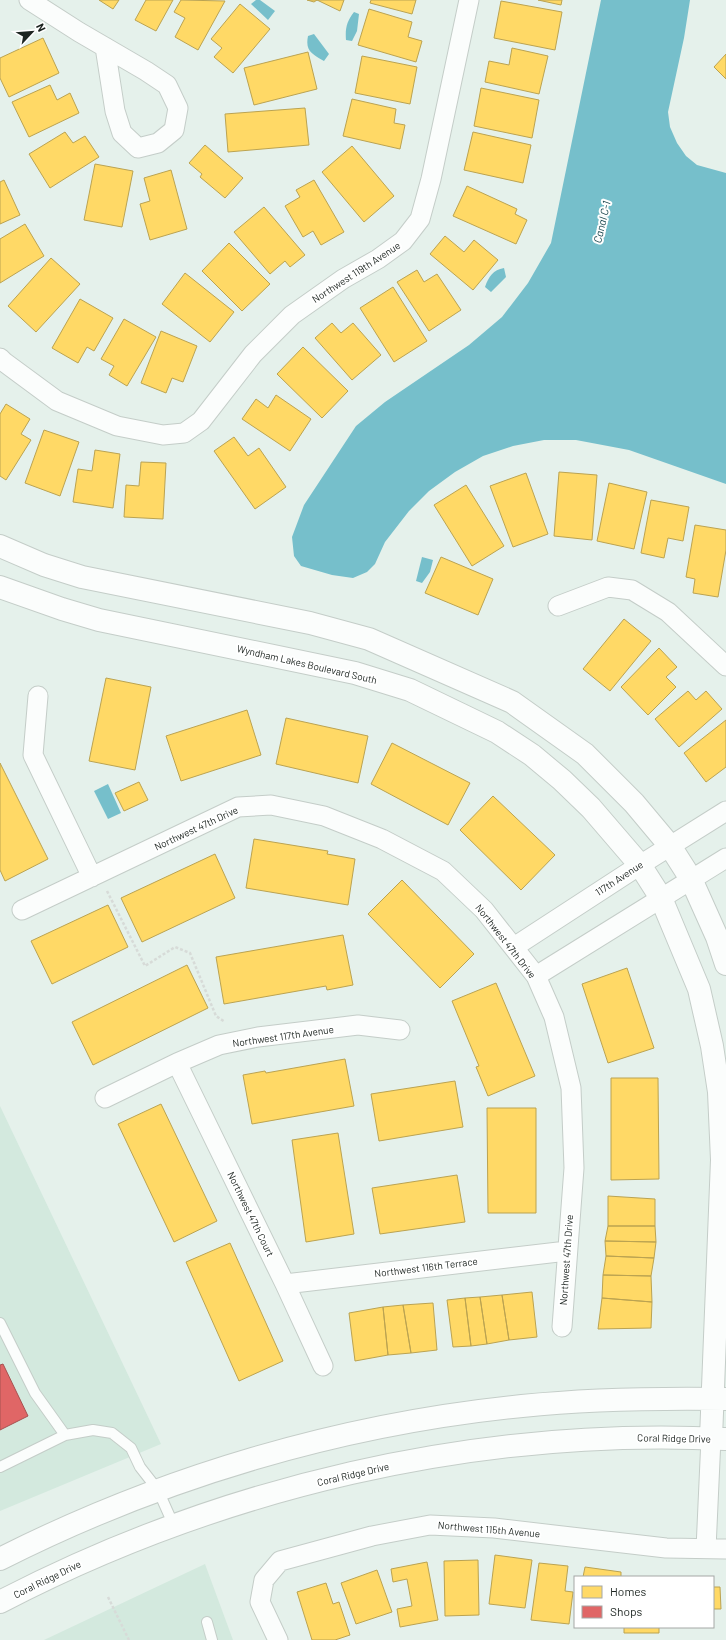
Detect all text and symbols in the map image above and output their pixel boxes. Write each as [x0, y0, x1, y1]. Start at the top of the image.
north arrow [12, 12, 52, 52]
text: N [34, 21, 49, 34]
water label: Canal C-1 [590, 199, 613, 244]
street label: Northwest 119th Avenue [310, 239, 402, 305]
street label: Wyndham Lakes Boulevard South [236, 642, 378, 686]
street label: Northwest 47th Drive [152, 803, 240, 853]
street label: 117th Avenue [593, 858, 645, 898]
street label: Northwest 47th Drive [473, 901, 539, 981]
street label: Northwest 117th Avenue [232, 1023, 334, 1049]
street label: Northwest 47th Court [225, 1170, 277, 1259]
street label: Northwest 47th Drive [557, 1214, 575, 1306]
street label: Northwest 116th Terrace [374, 1255, 478, 1279]
street label: Coral Ridge Drive [637, 1431, 711, 1445]
street label: Coral Ridge Drive [316, 1460, 390, 1488]
street label: Northwest 115th Avenue [437, 1519, 541, 1539]
street label: Coral Ridge Drive [11, 1557, 83, 1601]
legend [574, 1576, 714, 1628]
text: Homes [610, 1584, 647, 1598]
text: Shops [610, 1604, 643, 1618]

